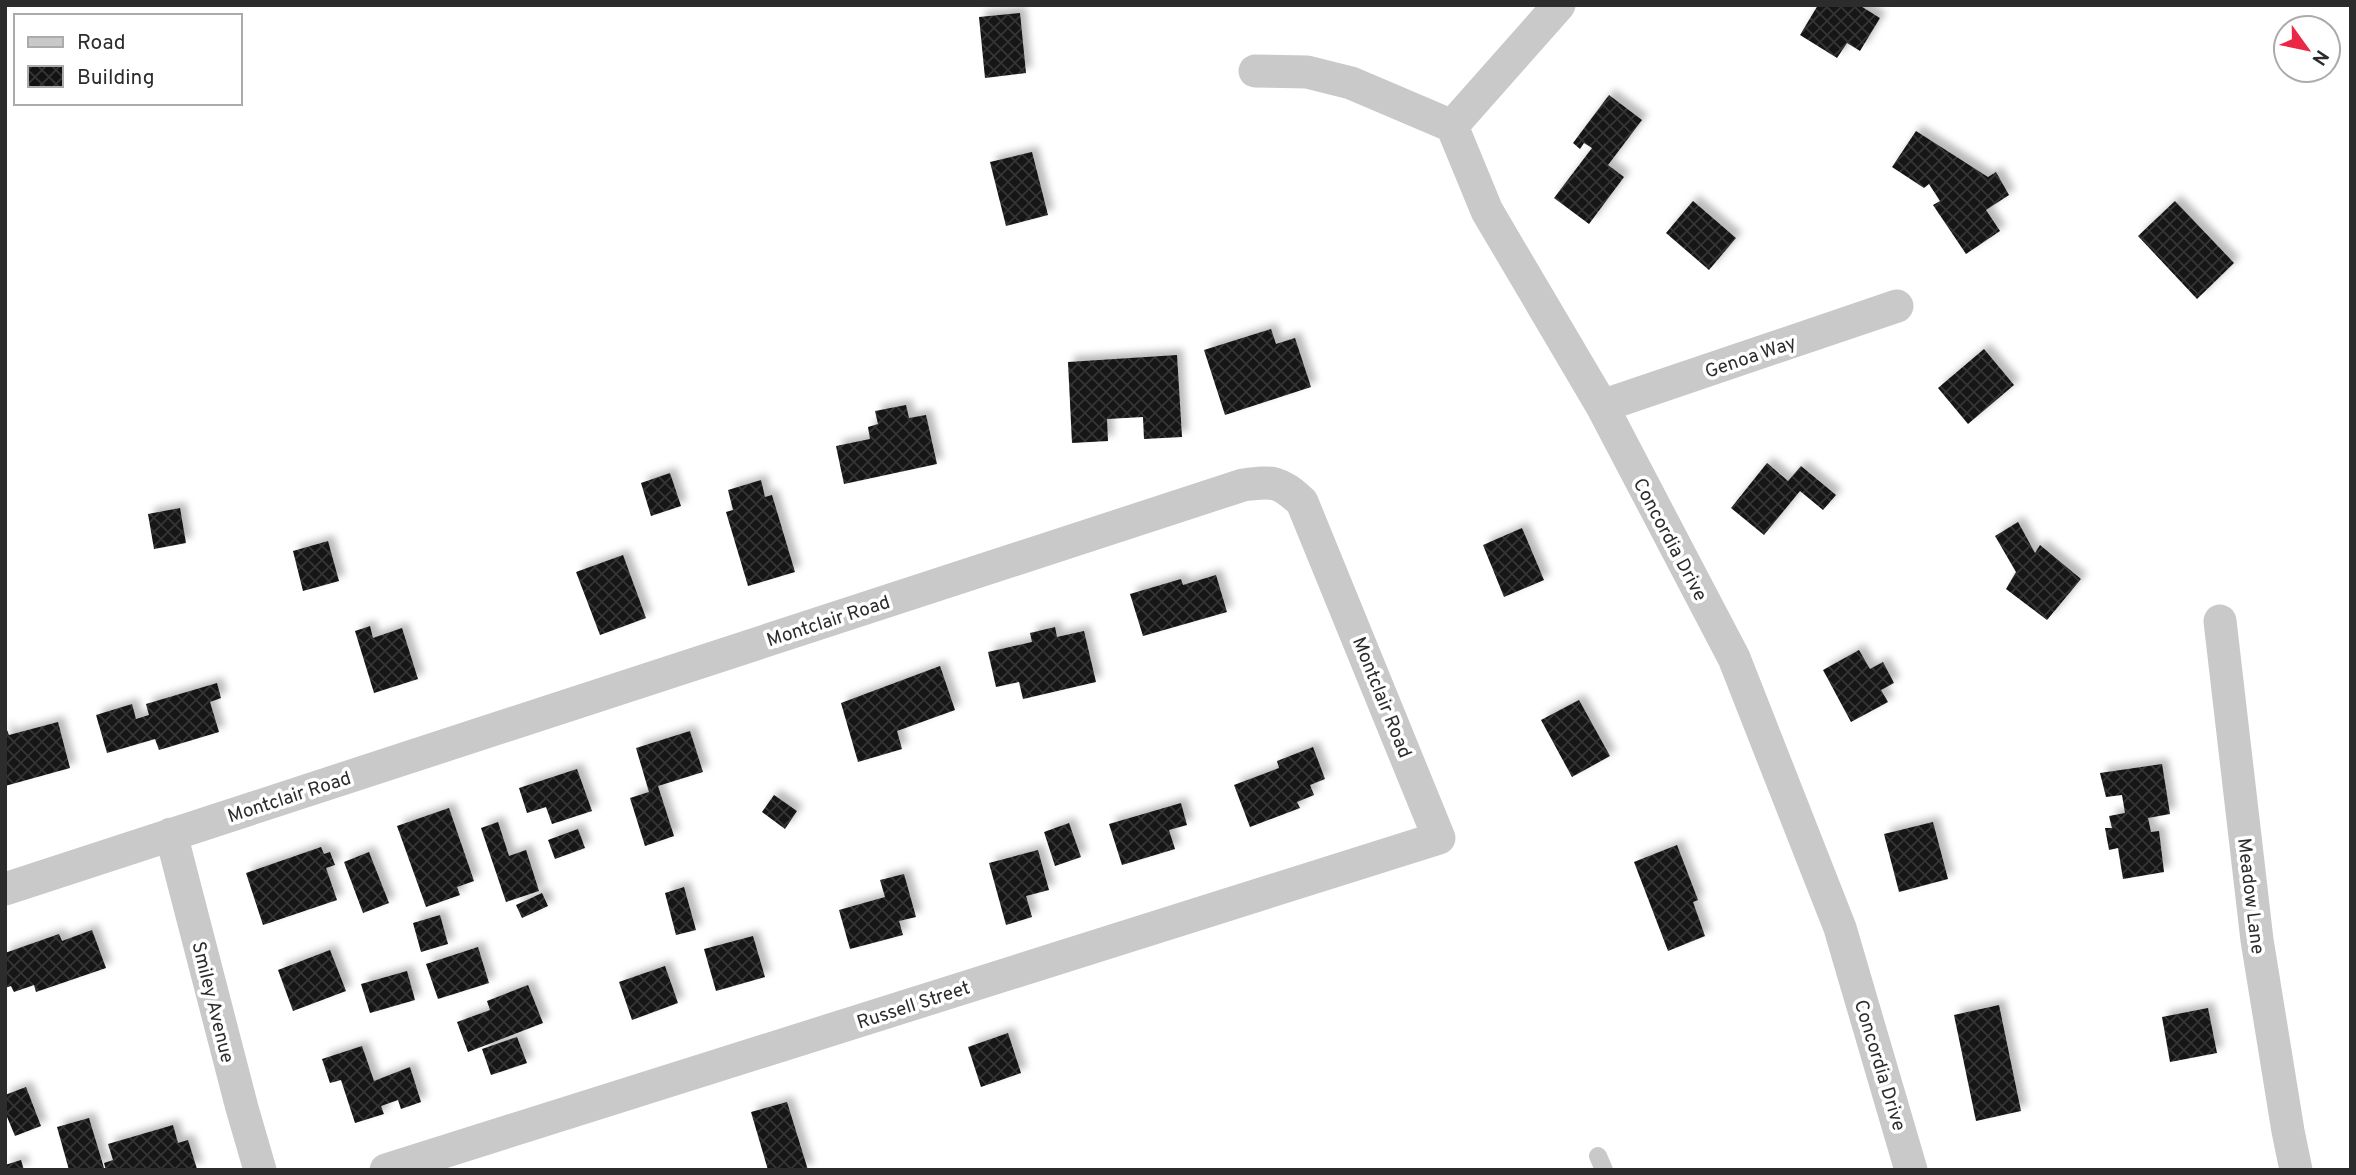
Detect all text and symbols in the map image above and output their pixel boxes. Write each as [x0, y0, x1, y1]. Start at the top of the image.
legend [14, 14, 242, 105]
north arrow [2272, 14, 2342, 84]
text: Road [77, 30, 126, 57]
text: N [2306, 45, 2333, 69]
text: Building [77, 65, 155, 92]
street label: Genoa Way [1702, 331, 1799, 385]
street label: Concordia Drive [1627, 474, 1712, 606]
street label: Montclair Road [764, 591, 893, 653]
street label: Montclair Road [1346, 634, 1416, 762]
street label: Montclair Road [225, 767, 354, 829]
street label: Meadow Lane [2231, 837, 2269, 956]
street label: Smiley Avenue [185, 939, 239, 1066]
street label: Russell Street [854, 976, 973, 1035]
street label: Concordia Drive [1848, 997, 1910, 1134]

